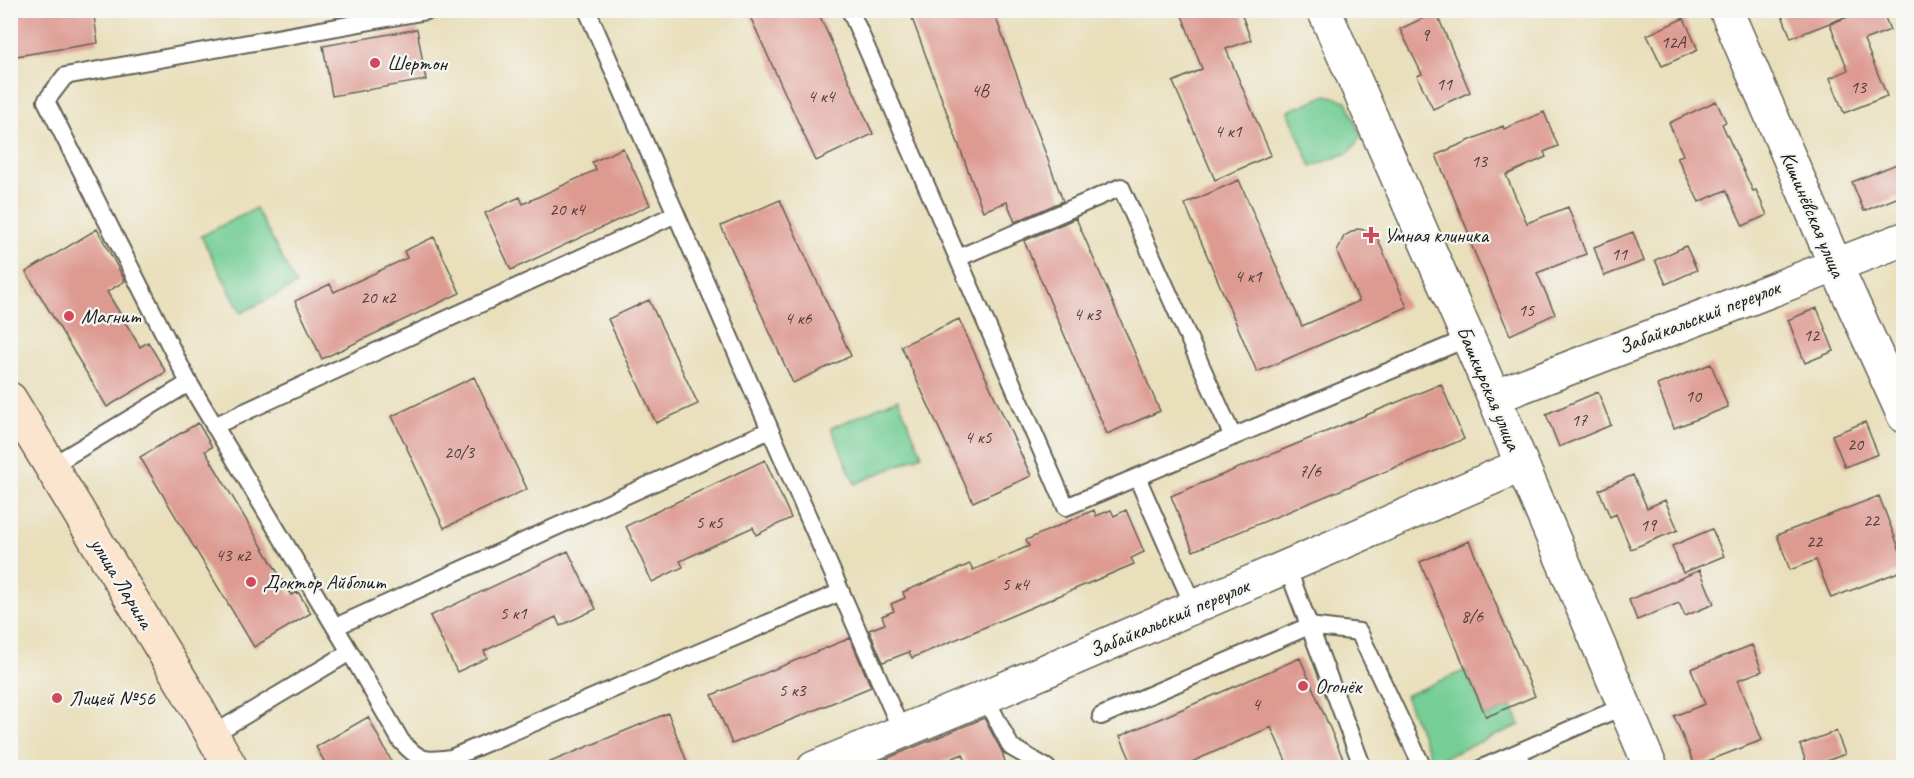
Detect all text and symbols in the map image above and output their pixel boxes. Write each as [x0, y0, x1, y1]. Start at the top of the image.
house number: 9 [1421, 24, 1431, 46]
house number: 12А [1660, 31, 1687, 53]
place label: Шертон [387, 50, 448, 76]
marker: Шертон [368, 56, 382, 70]
house number: 11 [1436, 73, 1453, 95]
house number: 13 [1850, 76, 1868, 98]
house number: 4В [971, 79, 990, 101]
house number: 4 к4 [807, 85, 836, 107]
house number: 4 к1 [1214, 120, 1242, 142]
street label: Кишинёвская улица [1775, 147, 1852, 283]
house number: 13 [1471, 150, 1489, 172]
house number: 20 к4 [549, 198, 587, 220]
place label: Умная клиника [1384, 222, 1490, 248]
marker: Умная клиника [1362, 226, 1380, 244]
house number: 11 [1611, 243, 1628, 265]
house number: 4 к1 [1234, 265, 1262, 287]
street label: Забайкальский переулок [1614, 273, 1786, 360]
house number: 20 к2 [360, 286, 398, 308]
house number: 15 [1518, 299, 1535, 321]
place label: Магнит [81, 303, 142, 329]
house number: 4 к3 [1073, 303, 1102, 325]
house number: 4 к6 [784, 307, 812, 329]
marker: Магнит [62, 309, 76, 323]
street label: Башкирская улица [1451, 322, 1528, 456]
house number: 12 [1803, 324, 1821, 346]
house number: 10 [1685, 385, 1703, 407]
house number: 17 [1571, 409, 1588, 431]
house number: 4 к5 [964, 426, 992, 448]
house number: 20 [1847, 433, 1865, 455]
house number: 20/3 [444, 441, 476, 463]
house number: 7/6 [1299, 460, 1322, 482]
house number: 22 [1863, 509, 1881, 531]
house number: 5 к5 [695, 511, 723, 533]
house number: 19 [1640, 514, 1658, 536]
house number: 22 [1806, 530, 1824, 552]
street label: улица Ларина [84, 531, 161, 635]
house number: 43 к2 [215, 544, 253, 566]
place label: Доктор Айболит [263, 569, 387, 595]
street label: Забайкальский переулок [1085, 572, 1255, 663]
house number: 5 к4 [1001, 573, 1030, 595]
marker: Доктор Айболит [244, 575, 258, 589]
house number: 5 к1 [499, 602, 527, 624]
house number: 8/6 [1461, 605, 1484, 627]
place label: Огонёк [1315, 673, 1364, 699]
house number: 5 к3 [778, 679, 807, 701]
marker: Огонёк [1296, 679, 1310, 693]
place label: Лицей №56 [69, 685, 156, 711]
marker: Лицей №56 [50, 691, 64, 705]
house number: 4 [1252, 693, 1262, 715]

